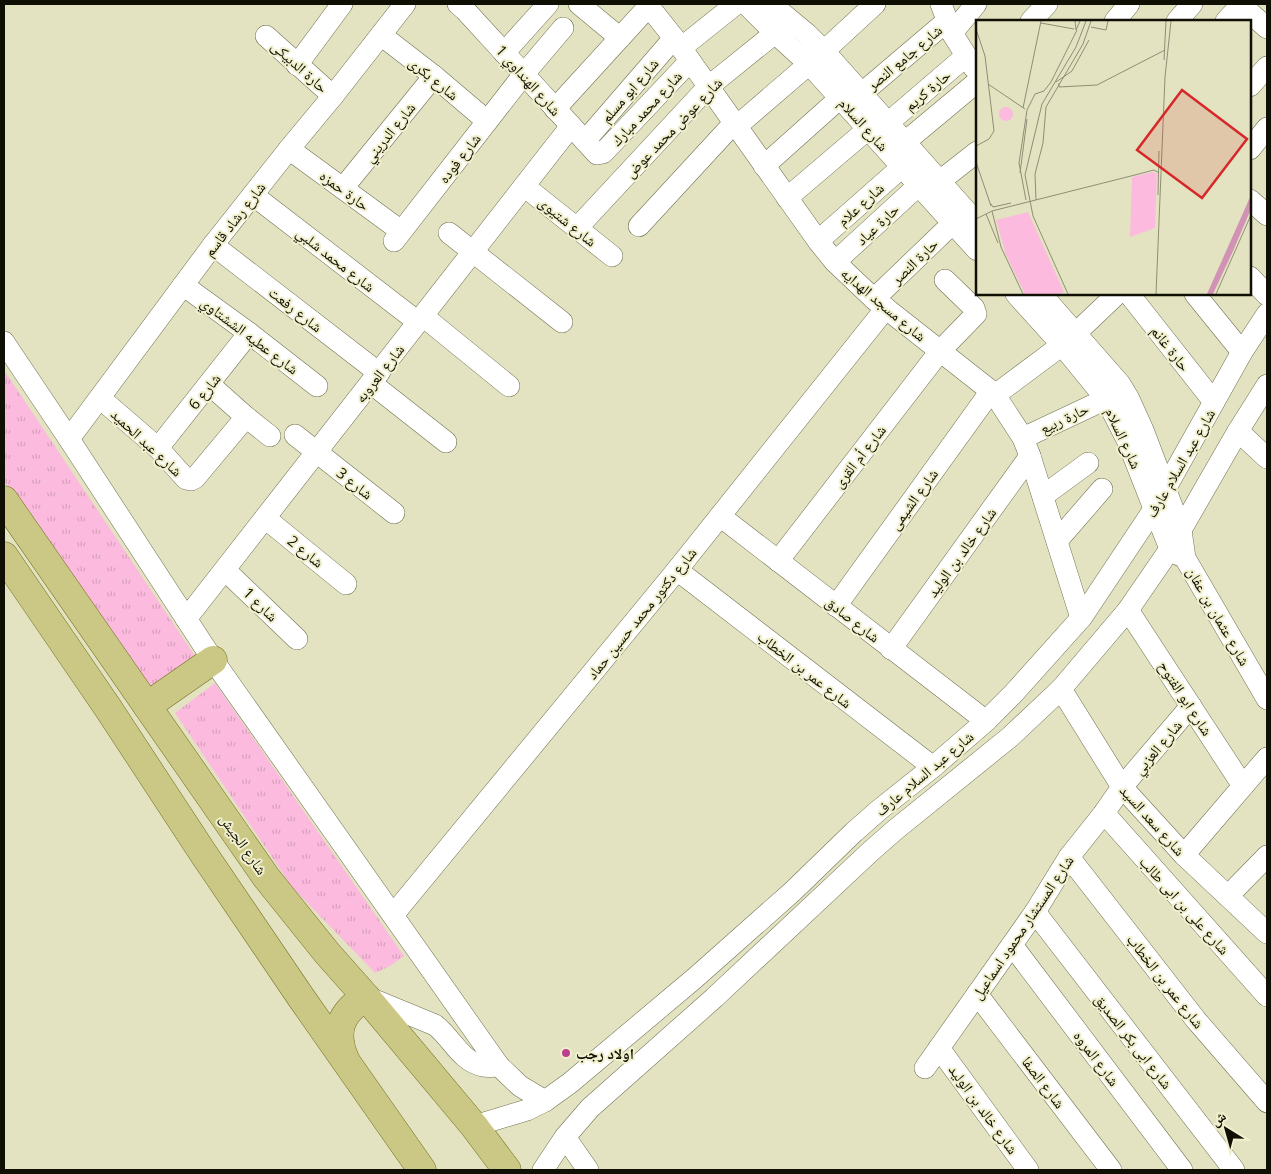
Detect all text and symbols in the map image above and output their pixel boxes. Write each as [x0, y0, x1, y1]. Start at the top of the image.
street label: شارع جامع النصر [861, 20, 947, 96]
inset map [976, 20, 1251, 295]
street label: حارة الدبيكى [267, 35, 333, 98]
street label: شارع الهنداوي 1 [490, 40, 566, 122]
street label: شارع بكرى [404, 52, 463, 105]
street label: شارع ابو مسلم [595, 53, 663, 127]
street label: حارة كريم [900, 65, 955, 116]
street label: شارع محمد مبارك [606, 66, 687, 150]
street label: شارع عوض محمد عوض [620, 72, 727, 182]
street label: شارع السلام [834, 93, 893, 156]
street label: شارع الدريني [359, 98, 422, 168]
street label: شارع فوده [433, 129, 486, 188]
street label: حارة حمزه [316, 165, 374, 215]
street label: شارع رشاد قاسم [198, 177, 270, 261]
street label: شارع علام [832, 178, 888, 231]
street label: شارع شتيوى [534, 191, 601, 251]
street label: حارة عياد [851, 199, 903, 249]
street label: شارع محمد شلبي [291, 222, 380, 298]
street label: حارة النصر [885, 233, 942, 289]
street label: شارع مسجد الهدايه [837, 263, 931, 346]
street label: شارع رفعت [264, 282, 327, 337]
street label: شارع عطيه الششتاوي [195, 292, 303, 381]
street label: حارة غانم [1146, 321, 1195, 376]
street label: شارع العروبه [350, 339, 409, 407]
street label: شارع 6 [183, 369, 226, 414]
street label: حارة ربيع [1036, 398, 1092, 439]
street label: شارع عبد الحميد [106, 404, 187, 481]
street label: شارع السلام [1100, 404, 1147, 472]
street label: شارع عبد السلام عارف [1141, 405, 1220, 521]
street label: شارع أم القرى [828, 420, 891, 492]
street label: شارع 3 [332, 462, 377, 504]
street label: شارع الشيمى [884, 464, 943, 534]
street label: شارع خالد بن الوليد [922, 503, 1001, 601]
street label: شارع 2 [283, 530, 328, 573]
street label: شارع دكتور محمد حسين حماد [582, 543, 701, 684]
street label: شارع عثمان بن عفان [1182, 563, 1255, 670]
street label: شارع 1 [239, 583, 283, 626]
street label: شارع صادق [821, 591, 884, 647]
street label: شارع عمر بن الخطاب [753, 626, 856, 713]
street label: شارع ابو الفتوح [1153, 657, 1218, 740]
street label: شارع العزبي [1128, 715, 1188, 780]
street label: شارع عبد السلام عارف [871, 726, 978, 821]
street label: شارع سعد السيد [1115, 780, 1190, 860]
street label: شارع الجيش [215, 810, 272, 879]
street label: شارع المستشار محمود اسماعيل [966, 851, 1079, 1003]
street label: شارع على بن ابى طالب [1135, 852, 1235, 959]
street label: شارع عمر بن الخطاب [1122, 930, 1209, 1033]
street label: شارع ابى بكر الصديق [1090, 989, 1178, 1093]
street label: شارع المروه [1069, 1026, 1124, 1091]
place label: اولاد رجب [576, 1043, 634, 1063]
marker: اولاد رجب [560, 1047, 572, 1059]
street label: شارع الصفا [1017, 1052, 1070, 1113]
street label: شارع خالد بن الوليد [944, 1060, 1023, 1159]
north arrow [1201, 1104, 1251, 1154]
text: ش [1206, 1106, 1230, 1130]

